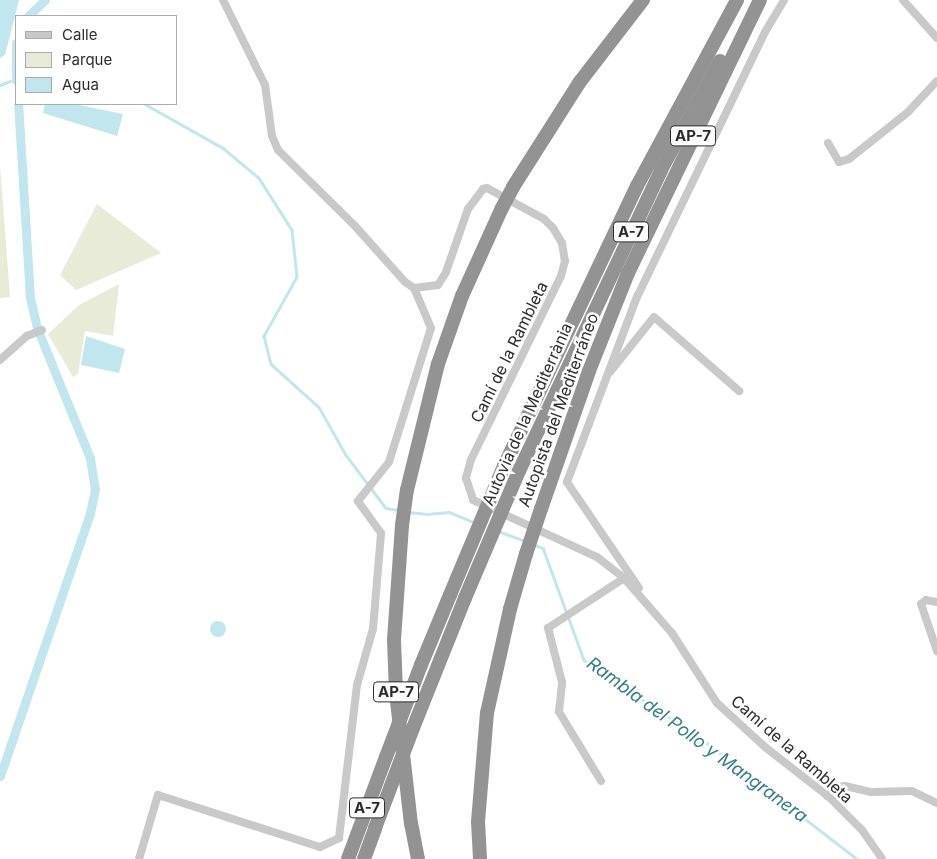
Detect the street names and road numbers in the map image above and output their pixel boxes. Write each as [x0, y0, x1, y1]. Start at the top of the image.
road number: AP-7 [669, 124, 717, 148]
road number: A-7 [612, 220, 650, 244]
street label: Camí de la Rambleta [466, 278, 552, 426]
street label: Autopista del Mediterráneo [514, 310, 602, 510]
street label: Autovia de la Mediterrània [478, 320, 576, 508]
road number: AP-7 [372, 680, 420, 704]
street label: Camí de la Rambleta [727, 691, 857, 807]
road number: A-7 [348, 796, 386, 820]

